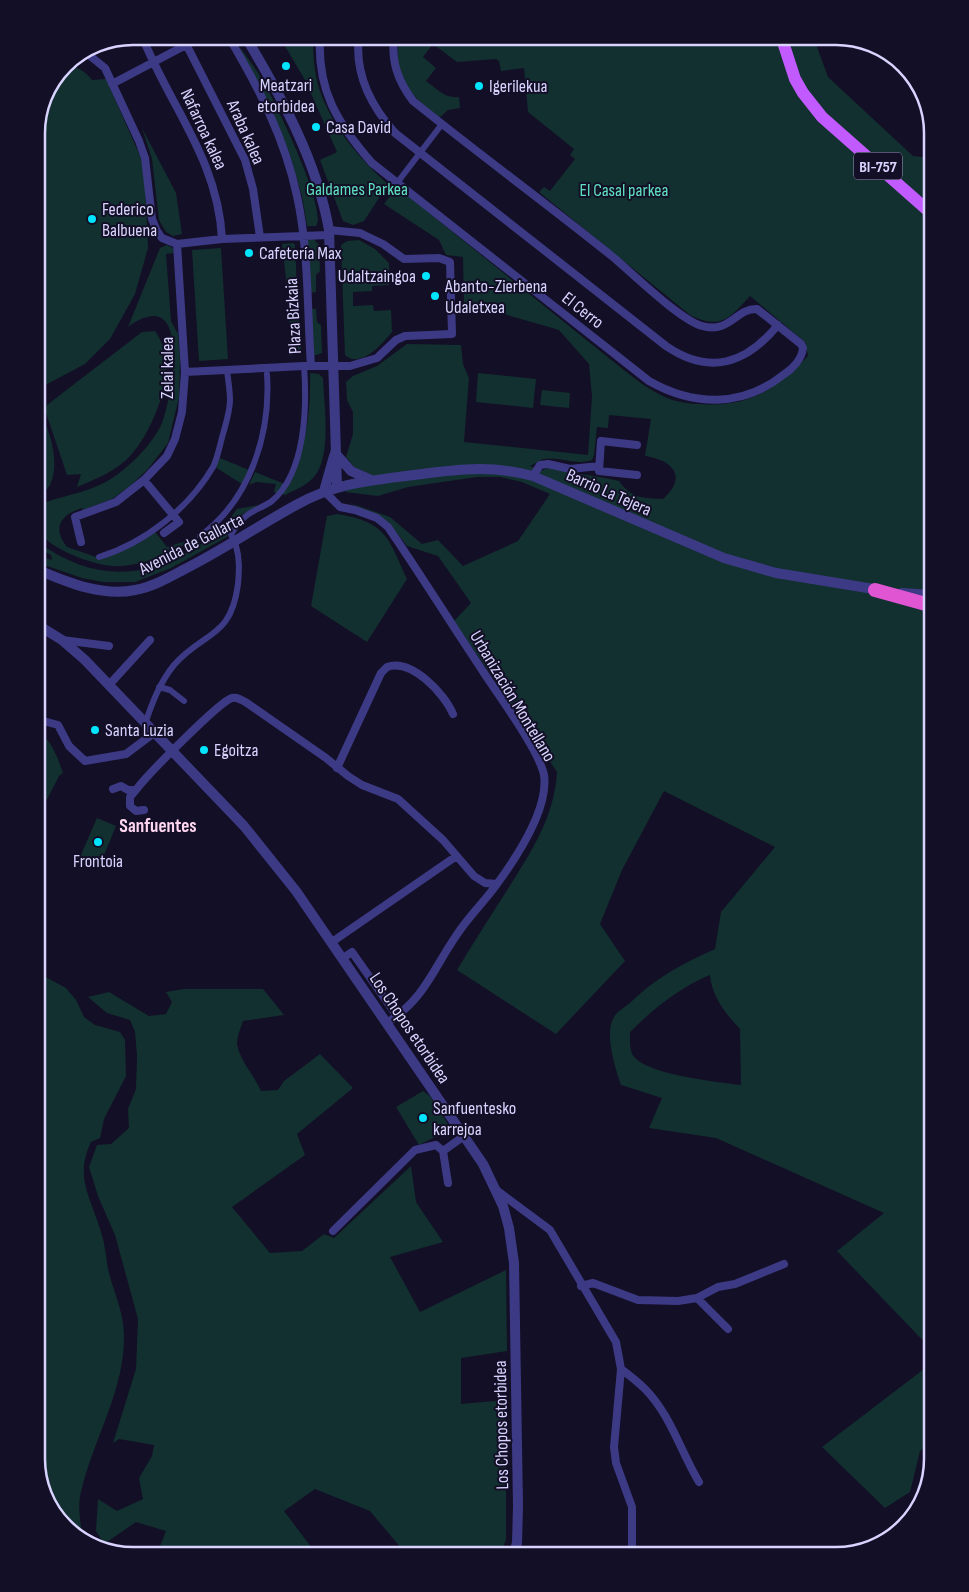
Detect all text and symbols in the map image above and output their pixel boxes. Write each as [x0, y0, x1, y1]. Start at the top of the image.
marker: Meatzari etorbidea [280, 60, 292, 72]
place label: Meatzari etorbidea [257, 75, 315, 117]
place label: Igerilekua [489, 76, 547, 97]
marker: Igerilekua [473, 80, 485, 92]
street label: Nafarroa kalea [176, 86, 231, 173]
street label: Araba kalea [222, 96, 269, 168]
place label: Casa David [326, 117, 391, 138]
marker: Casa David [310, 121, 322, 133]
road number: BI-757 [854, 153, 902, 180]
park label: Galdames Parkea [306, 179, 408, 200]
park label: El Casal parkea [580, 180, 668, 201]
place label: Federico Balbuena [102, 199, 157, 241]
marker: Federico Balbuena [86, 213, 98, 225]
place label: Cafetería Max [259, 243, 342, 264]
marker: Cafetería Max [243, 247, 255, 259]
place label: Udaltzaingoa [338, 266, 416, 287]
marker: Udaltzaingoa [420, 270, 432, 282]
place label: Abanto-Zierbena Udaletxea [444, 276, 547, 318]
street label: Plaza Bizkaia [281, 277, 306, 354]
street label: El Cerro [558, 288, 608, 333]
marker: Abanto-Zierbena Udaletxea [429, 290, 441, 302]
street label: Zelai kalea [157, 337, 178, 399]
street label: Barrio La Tejera [563, 464, 655, 521]
street label: Avenida de Gallarta [134, 509, 247, 580]
street label: Urbanización Montellano [465, 627, 560, 765]
place label: Santa Luzia [105, 720, 174, 741]
marker: Santa Luzia [89, 724, 101, 736]
place label: Egoitza [214, 740, 258, 761]
marker: Egoitza [198, 744, 210, 756]
district label: Sanfuentes [119, 815, 197, 838]
marker: Frontoia [92, 836, 104, 848]
place label: Frontoia [73, 851, 123, 872]
street label: Los Chopos etorbidea [365, 969, 454, 1088]
place label: Sanfuentesko karrejoa [433, 1098, 516, 1140]
marker: Sanfuentesko karrejoa [417, 1112, 429, 1124]
street label: Los Chopos etorbidea [490, 1360, 513, 1490]

